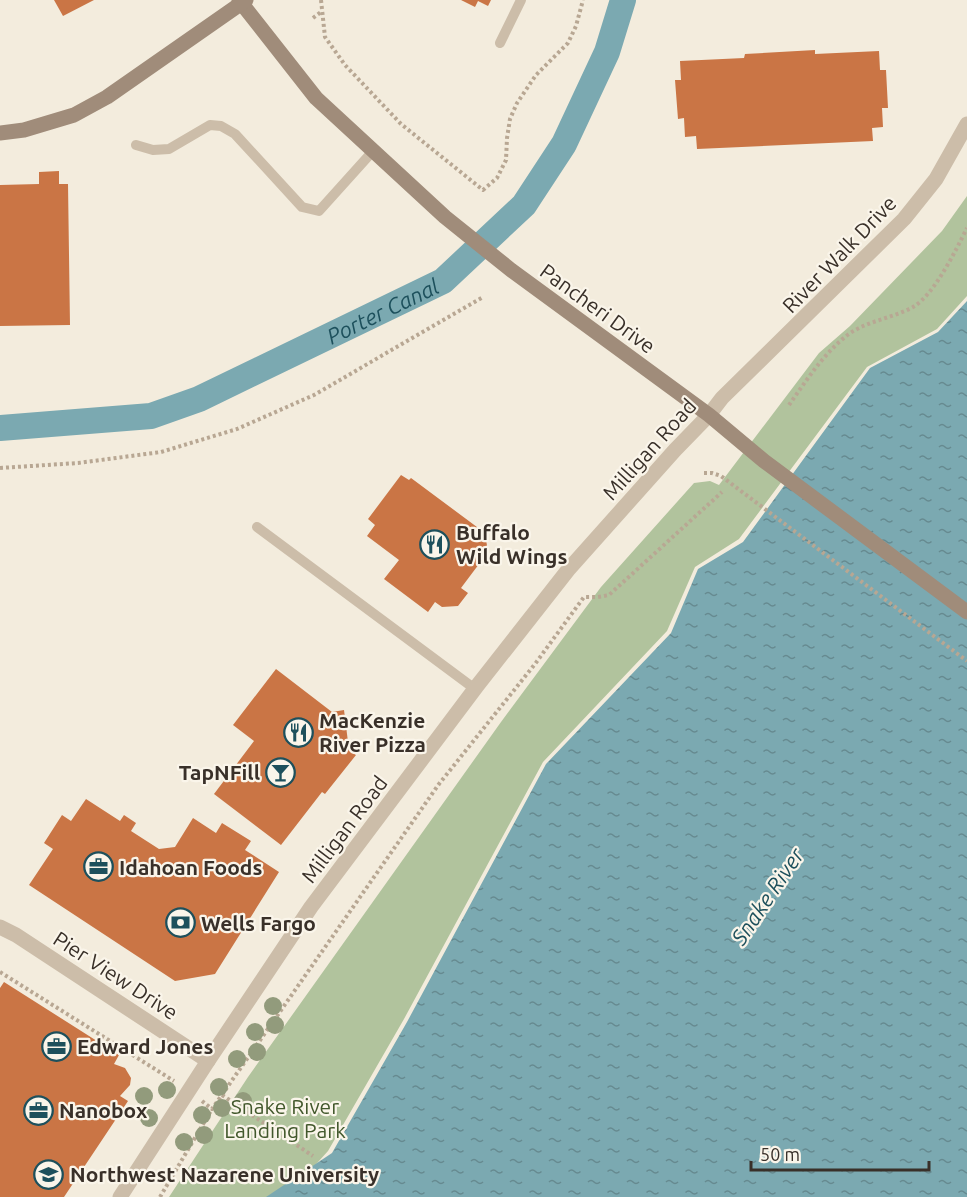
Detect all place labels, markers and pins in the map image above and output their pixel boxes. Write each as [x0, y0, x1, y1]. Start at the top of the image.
place label: Buffalo Wild Wings [456, 520, 567, 568]
restaurant icon: Buffalo Wild Wings [419, 528, 451, 560]
place label: MacKenzie River Pizza [319, 708, 426, 756]
restaurant icon: MacKenzie River Pizza [282, 716, 314, 748]
bar icon: TapNFill [265, 756, 297, 788]
place label: TapNFill [179, 760, 260, 784]
office icon: Idahoan Foods [82, 851, 114, 883]
place label: Idahoan Foods [119, 855, 262, 879]
bank icon: Wells Fargo [164, 907, 196, 939]
place label: Wells Fargo [201, 911, 316, 935]
office icon: Edward Jones [40, 1030, 72, 1062]
place label: Edward Jones [77, 1034, 213, 1058]
office icon: Nanobox [22, 1094, 54, 1126]
place label: Nanobox [59, 1098, 148, 1122]
school or university icon: Northwest Nazarene University [33, 1158, 65, 1190]
place label: Northwest Nazarene University [70, 1162, 379, 1186]

